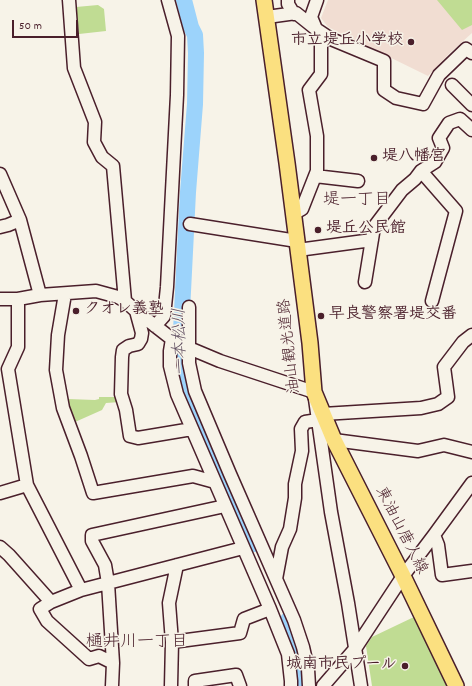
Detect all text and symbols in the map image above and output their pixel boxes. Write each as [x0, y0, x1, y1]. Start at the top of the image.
scale bar [14, 12, 80, 38]
text: 50 m [19, 18, 42, 35]
place label: 市立堤丘小学校 [291, 32, 403, 52]
marker: 市立堤丘小学校 [406, 37, 416, 47]
place label: 堤八幡宮 [382, 148, 446, 168]
marker: 堤八幡宮 [369, 153, 379, 163]
district label: 堤一丁目 [323, 192, 391, 212]
place label: 堤丘公民館 [326, 220, 406, 240]
marker: 堤丘公民館 [313, 225, 323, 235]
street label: 油山観光道路 [276, 297, 306, 395]
place label: クオレ義塾 [84, 301, 164, 321]
marker: クオレ義塾 [71, 306, 81, 316]
place label: 早良警察署堤交番 [329, 306, 457, 326]
water label: 一本松川 [171, 308, 193, 376]
marker: 早良警察署堤交番 [316, 311, 326, 321]
street label: 東油山唐人線 [370, 484, 430, 578]
district label: 樋井川一丁目 [86, 634, 188, 654]
place label: 城南市民プール [286, 656, 397, 676]
marker: 城南市民プール [400, 661, 410, 671]

